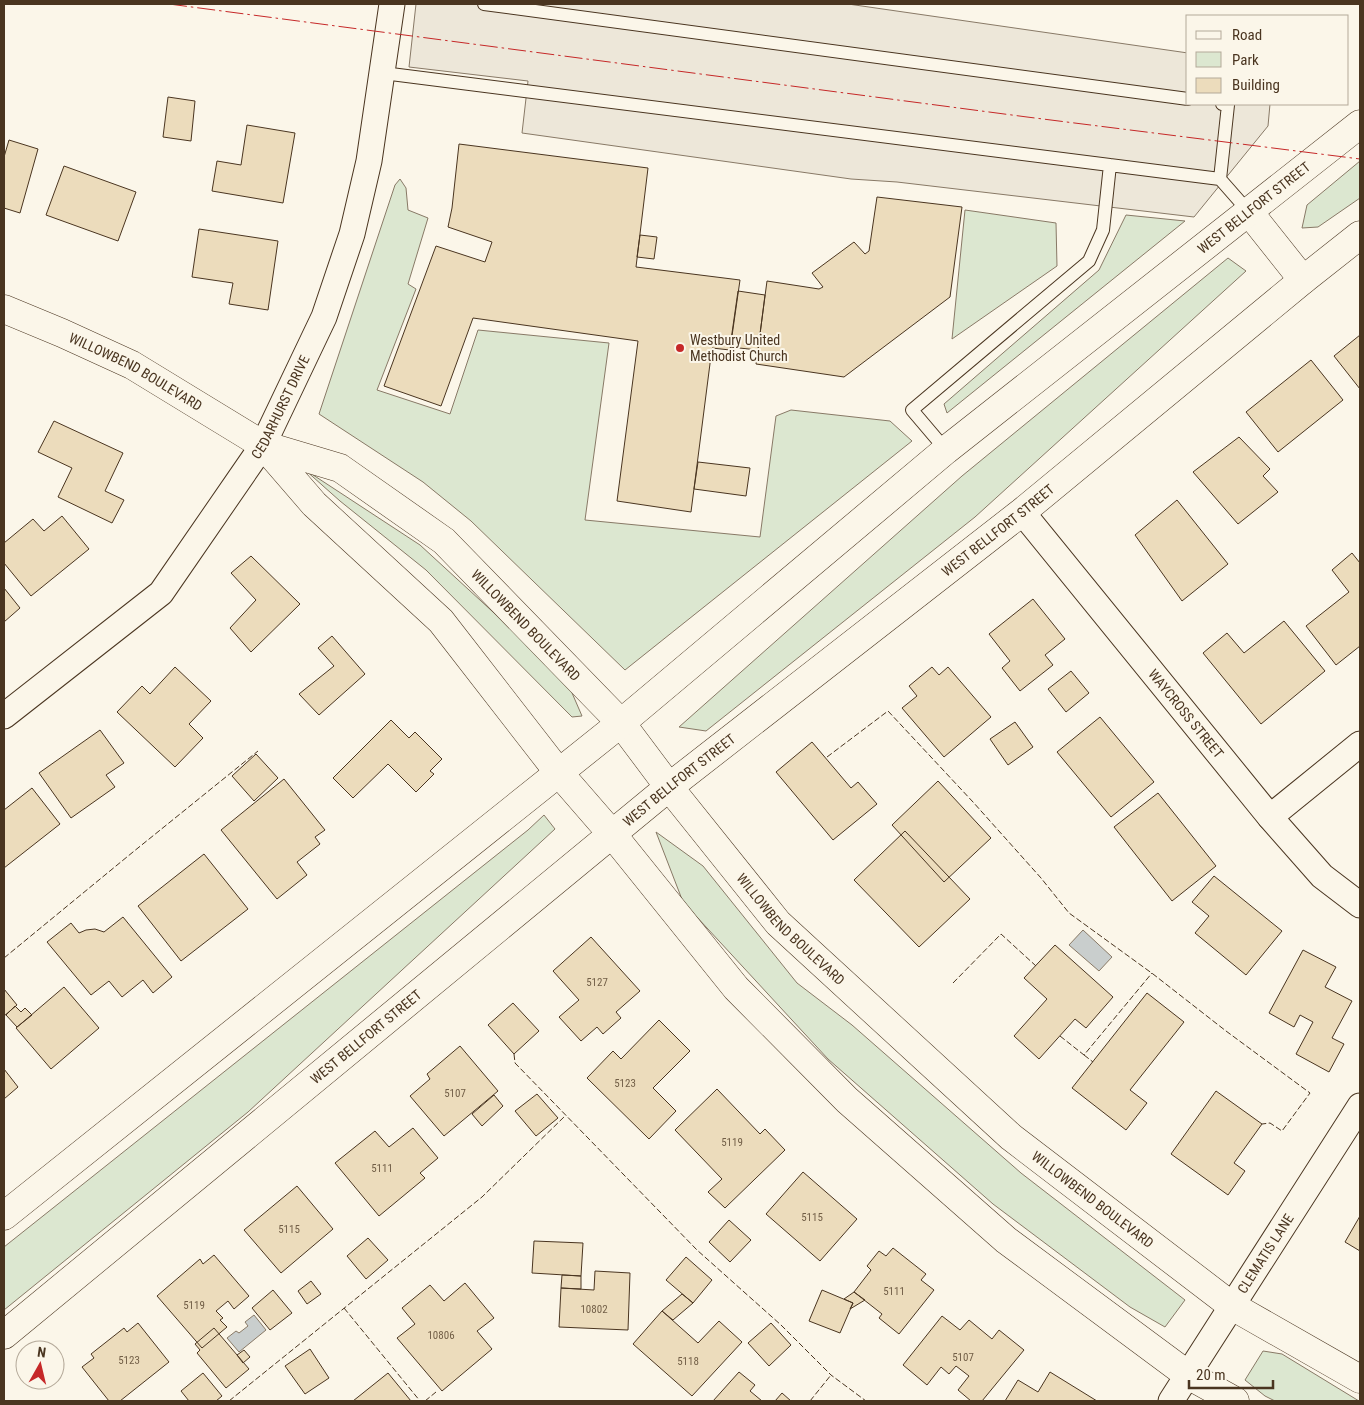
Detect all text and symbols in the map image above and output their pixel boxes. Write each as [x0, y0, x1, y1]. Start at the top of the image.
legend [1186, 15, 1349, 105]
text: Road [1232, 26, 1262, 44]
text: Park [1232, 51, 1259, 69]
text: Building [1232, 76, 1280, 94]
street label: WEST BELLFORT STREET [1194, 158, 1313, 257]
street label: WILLOWBEND BOULEVARD [67, 329, 205, 414]
place label: Westbury United Methodist Church [690, 332, 788, 364]
marker: Westbury United Methodist Church [674, 342, 686, 354]
street label: CEDARHURST DRIVE [248, 353, 313, 462]
street label: WEST BELLFORT STREET [939, 481, 1057, 579]
street label: WILLOWBEND BOULEVARD [468, 566, 584, 684]
street label: WAYCROSS STREET [1145, 666, 1227, 761]
street label: WEST BELLFORT STREET [620, 730, 738, 829]
street label: WILLOWBEND BOULEVARD [733, 870, 848, 988]
house number: 5127 [586, 976, 608, 989]
street label: WEST BELLFORT STREET [307, 986, 425, 1087]
house number: 5123 [614, 1077, 636, 1090]
house number: 5107 [444, 1087, 466, 1100]
house number: 5119 [721, 1136, 743, 1149]
street label: WILLOWBEND BOULEVARD [1029, 1148, 1157, 1251]
house number: 5111 [371, 1162, 393, 1175]
house number: 5115 [801, 1211, 823, 1224]
street label: CLEMATIS LANE [1234, 1211, 1297, 1296]
house number: 5115 [278, 1223, 300, 1236]
house number: 5111 [883, 1285, 905, 1298]
house number: 5119 [183, 1299, 205, 1312]
house number: 10802 [580, 1303, 608, 1316]
house number: 10806 [427, 1329, 455, 1342]
north arrow [15, 1340, 65, 1390]
text: N [36, 1344, 47, 1361]
house number: 5107 [952, 1351, 974, 1364]
house number: 5123 [118, 1354, 140, 1367]
house number: 5118 [677, 1355, 699, 1368]
scale bar [1189, 1358, 1273, 1390]
text: 20 m [1196, 1366, 1226, 1384]

